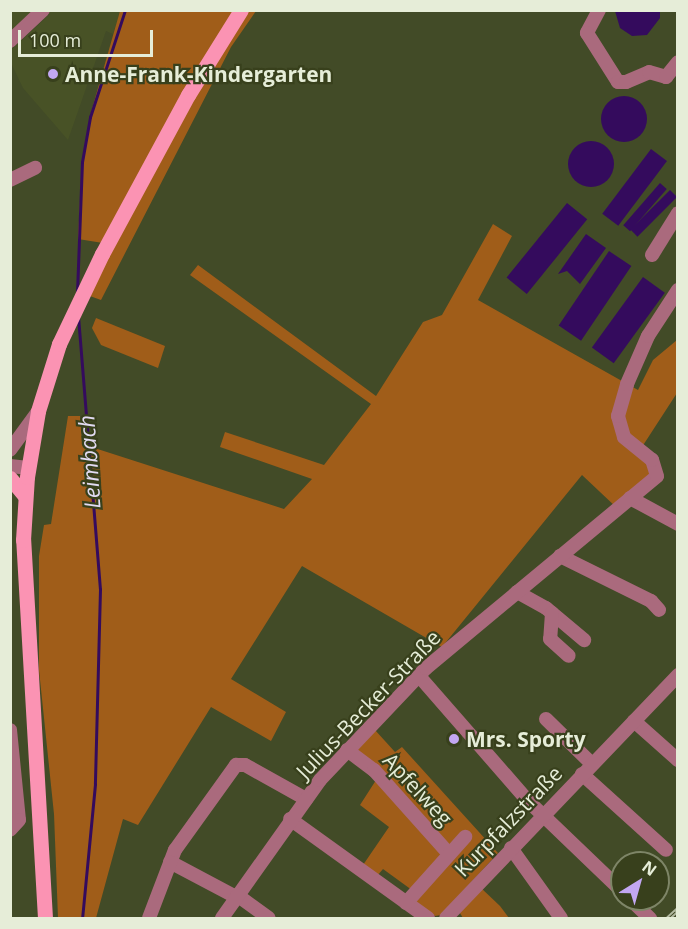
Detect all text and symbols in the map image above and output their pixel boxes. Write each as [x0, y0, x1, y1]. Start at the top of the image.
scale bar [21, 18, 156, 56]
text: 100 m [29, 28, 81, 52]
place label: Anne-Frank-Kindergarten [65, 61, 332, 87]
marker: Anne-Frank-Kindergarten [46, 67, 60, 81]
water label: Leimbach [73, 414, 105, 510]
street label: Julius-Becker-Straße [291, 625, 445, 783]
place label: Mrs. Sporty [466, 726, 586, 752]
marker: Mrs. Sporty [447, 732, 461, 746]
street label: Apfelweg [378, 748, 458, 830]
street label: Kurpfalzstraße [449, 761, 567, 881]
north arrow [610, 851, 670, 911]
text: N [638, 856, 661, 881]

